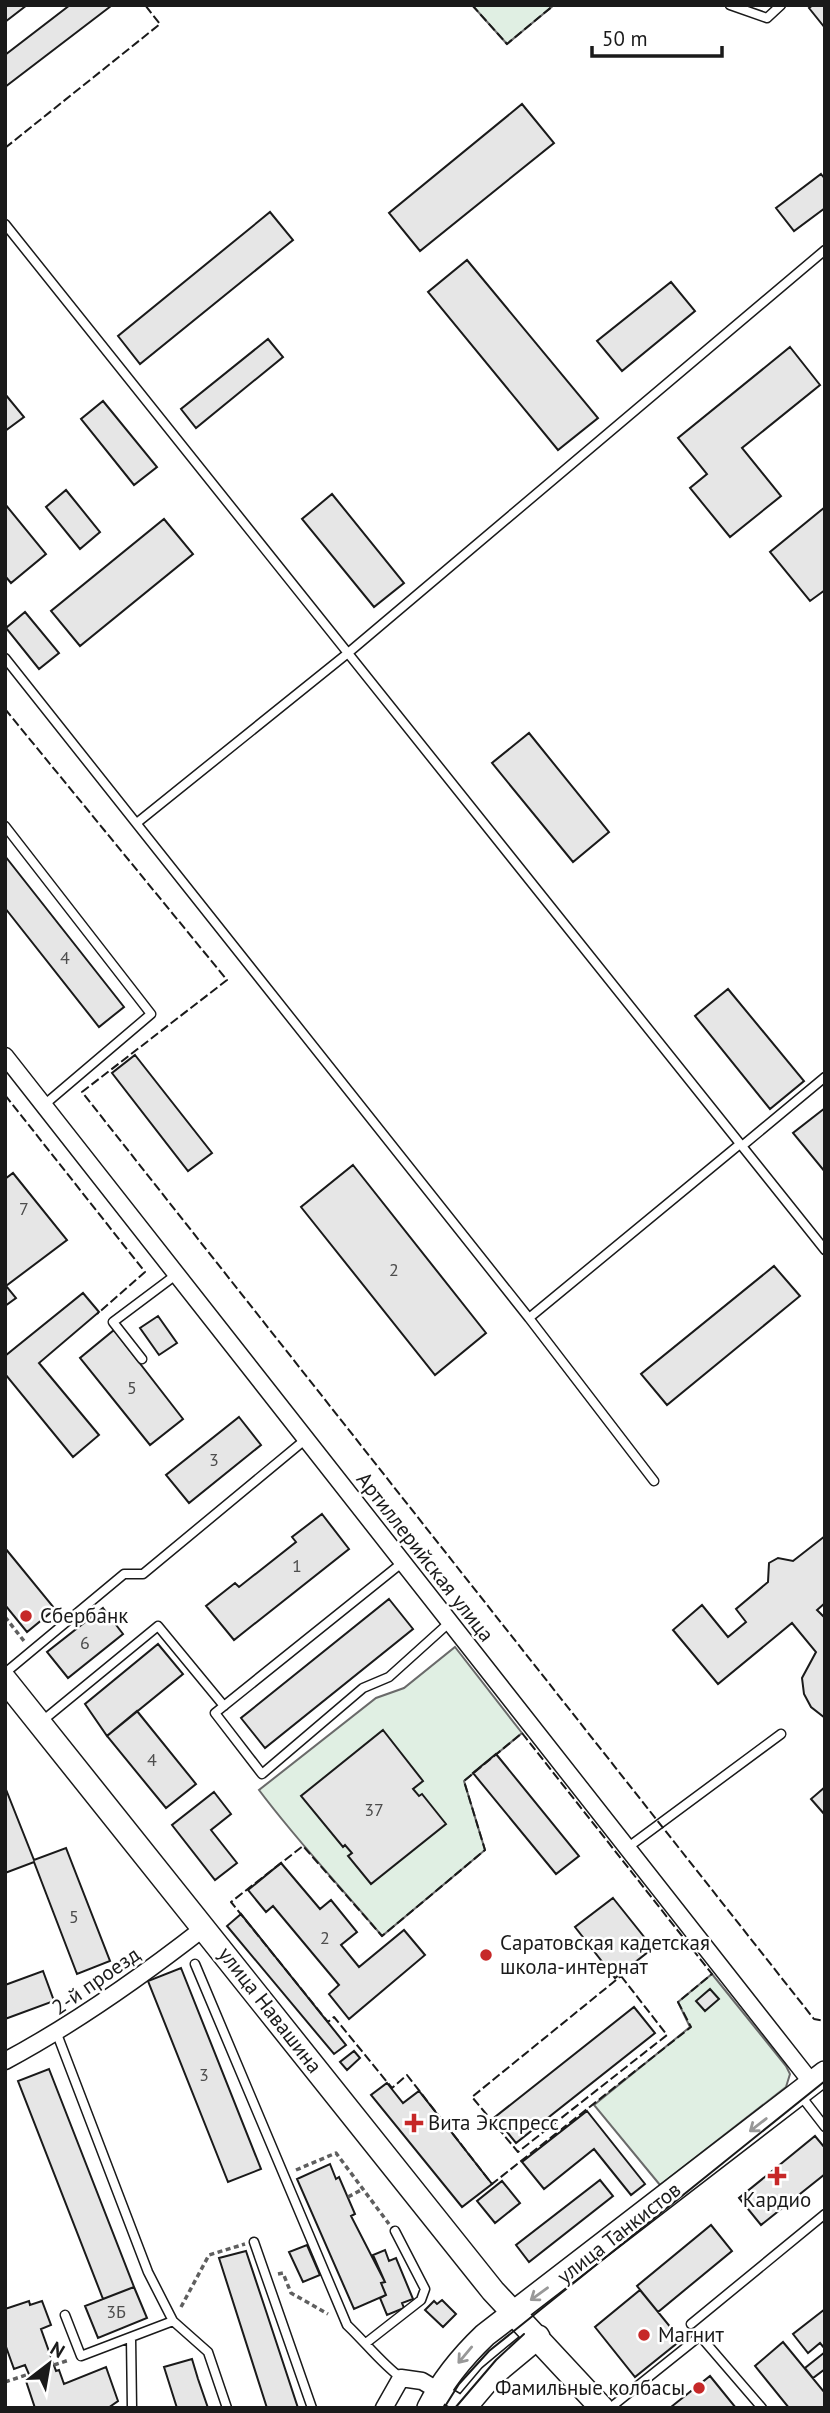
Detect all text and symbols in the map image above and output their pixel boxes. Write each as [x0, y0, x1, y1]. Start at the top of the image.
scale bar [592, 14, 722, 58]
text: 50 m [602, 25, 648, 52]
house number: 4 [60, 946, 70, 969]
house number: 7 [19, 1197, 29, 1220]
house number: 2 [389, 1258, 399, 1281]
house number: 5 [127, 1376, 137, 1399]
house number: 3 [209, 1448, 219, 1471]
street label: Артиллерийская улица [351, 1466, 500, 1647]
house number: 1 [292, 1554, 302, 1577]
place label: Сбербанк [40, 1602, 128, 1629]
marker: Сбербанк [18, 1608, 34, 1624]
house number: 6 [80, 1631, 90, 1654]
house number: 4 [147, 1748, 157, 1771]
house number: 37 [364, 1798, 384, 1821]
house number: 5 [69, 1905, 79, 1928]
house number: 2 [320, 1926, 330, 1949]
place label: Саратовская кадетская школа-интернат [500, 1929, 710, 1980]
street label: 2-й проезд [47, 1940, 145, 2021]
street label: улица Навашина [213, 1941, 328, 2078]
marker: Саратовская кадетская школа-интернат [478, 1947, 494, 1963]
house number: 3 [199, 2063, 209, 2086]
place label: Вита Экспресс [428, 2109, 559, 2136]
marker: Вита Экспресс [406, 2115, 422, 2131]
one-way arrow [750, 2118, 768, 2133]
marker: Кардио [769, 2168, 785, 2184]
street label: улица Танкистов [551, 2176, 686, 2289]
place label: Кардио [743, 2186, 811, 2213]
one-way arrow [530, 2287, 549, 2301]
house number: 3Б [106, 2300, 126, 2323]
place label: Магнит [658, 2321, 725, 2348]
marker: Магнит [636, 2327, 652, 2343]
north arrow [14, 2329, 84, 2399]
text: N [46, 2336, 69, 2363]
one-way arrow [458, 2346, 473, 2364]
place label: Фамильные колбасы [495, 2374, 685, 2401]
marker: Фамильные колбасы [691, 2380, 707, 2396]

